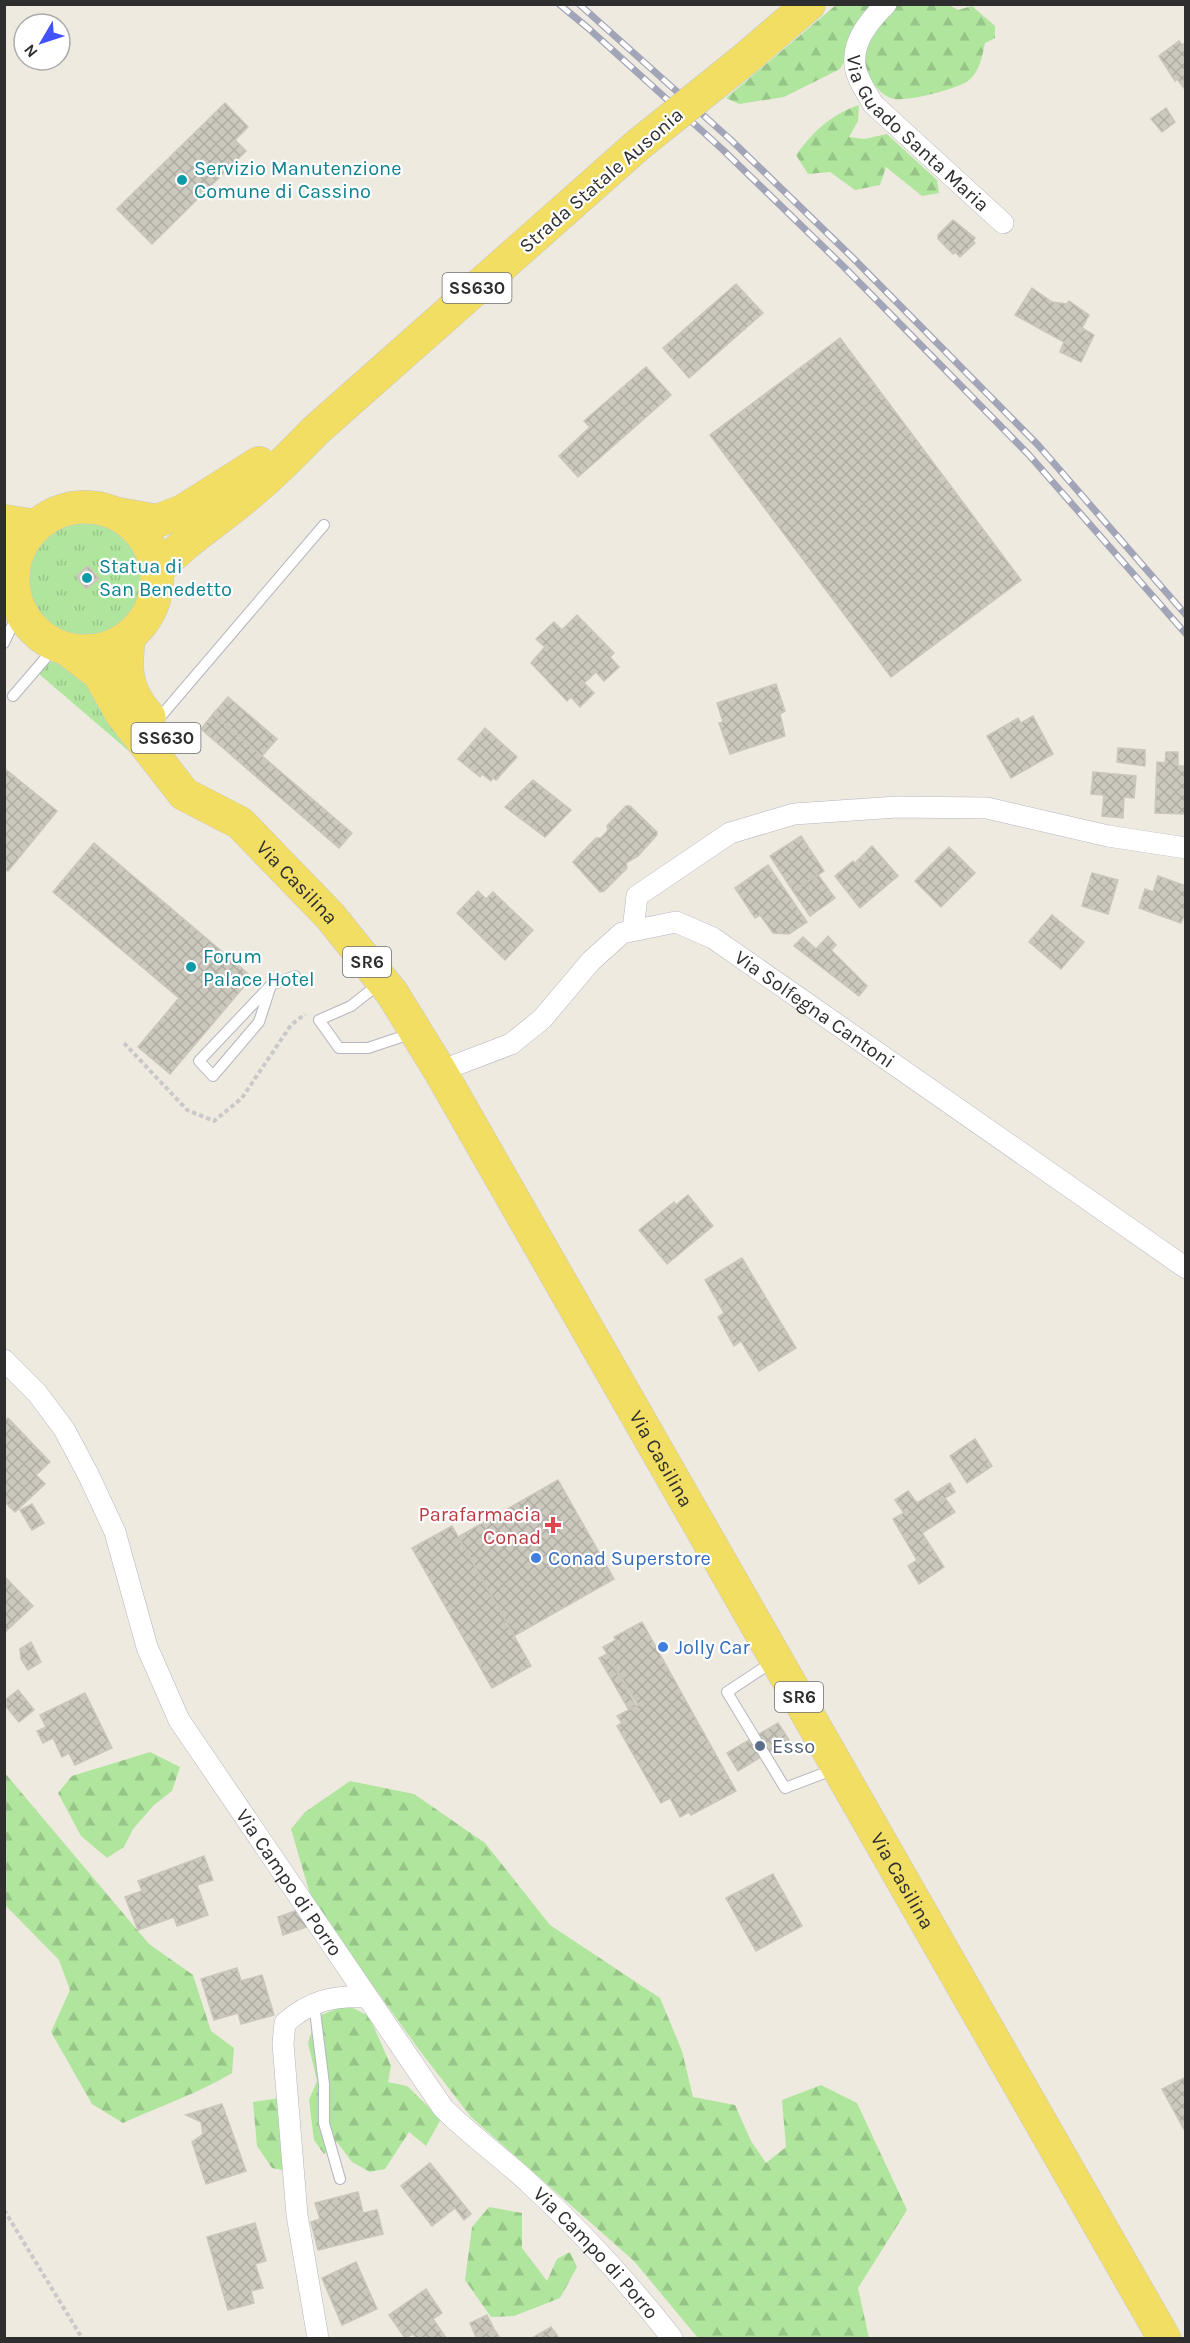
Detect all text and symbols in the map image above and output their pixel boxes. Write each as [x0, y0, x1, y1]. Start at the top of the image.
north arrow [12, 12, 72, 72]
text: N [20, 41, 42, 62]
street label: Via Guado Santa Maria [843, 54, 994, 217]
street label: Strada Statale Ausonia [515, 103, 688, 258]
place label: Servizio Manutenzione Comune di Cassino [194, 157, 401, 203]
marker: Servizio Manutenzione Comune di Cassino [175, 173, 189, 187]
road number: SS630 [442, 273, 512, 303]
place label: Statua di San Benedetto [99, 555, 232, 601]
marker: Statua di San Benedetto [80, 571, 94, 585]
road number: SS630 [132, 723, 201, 753]
street label: Via Casilina [251, 836, 343, 929]
place label: Forum Palace Hotel [203, 945, 315, 991]
street label: Via Solfegna Cantoni [730, 946, 899, 1073]
road number: SR6 [343, 947, 391, 977]
marker: Forum Palace Hotel [184, 960, 198, 974]
street label: Via Casilina [624, 1407, 698, 1511]
place label: Parafarmacia Conad [419, 1503, 541, 1549]
marker: Parafarmacia Conad [546, 1518, 560, 1532]
place label: Conad Superstore [548, 1547, 711, 1570]
marker: Conad Superstore [529, 1551, 543, 1565]
place label: Jolly Car [675, 1636, 751, 1659]
marker: Jolly Car [656, 1640, 670, 1654]
road number: SR6 [775, 1682, 823, 1712]
place label: Esso [772, 1735, 815, 1758]
marker: Esso [753, 1739, 767, 1753]
street label: Via Campo di Porro [231, 1805, 347, 1960]
street label: Via Casilina [866, 1829, 939, 1933]
street label: Via Campo di Porro [529, 2182, 663, 2324]

